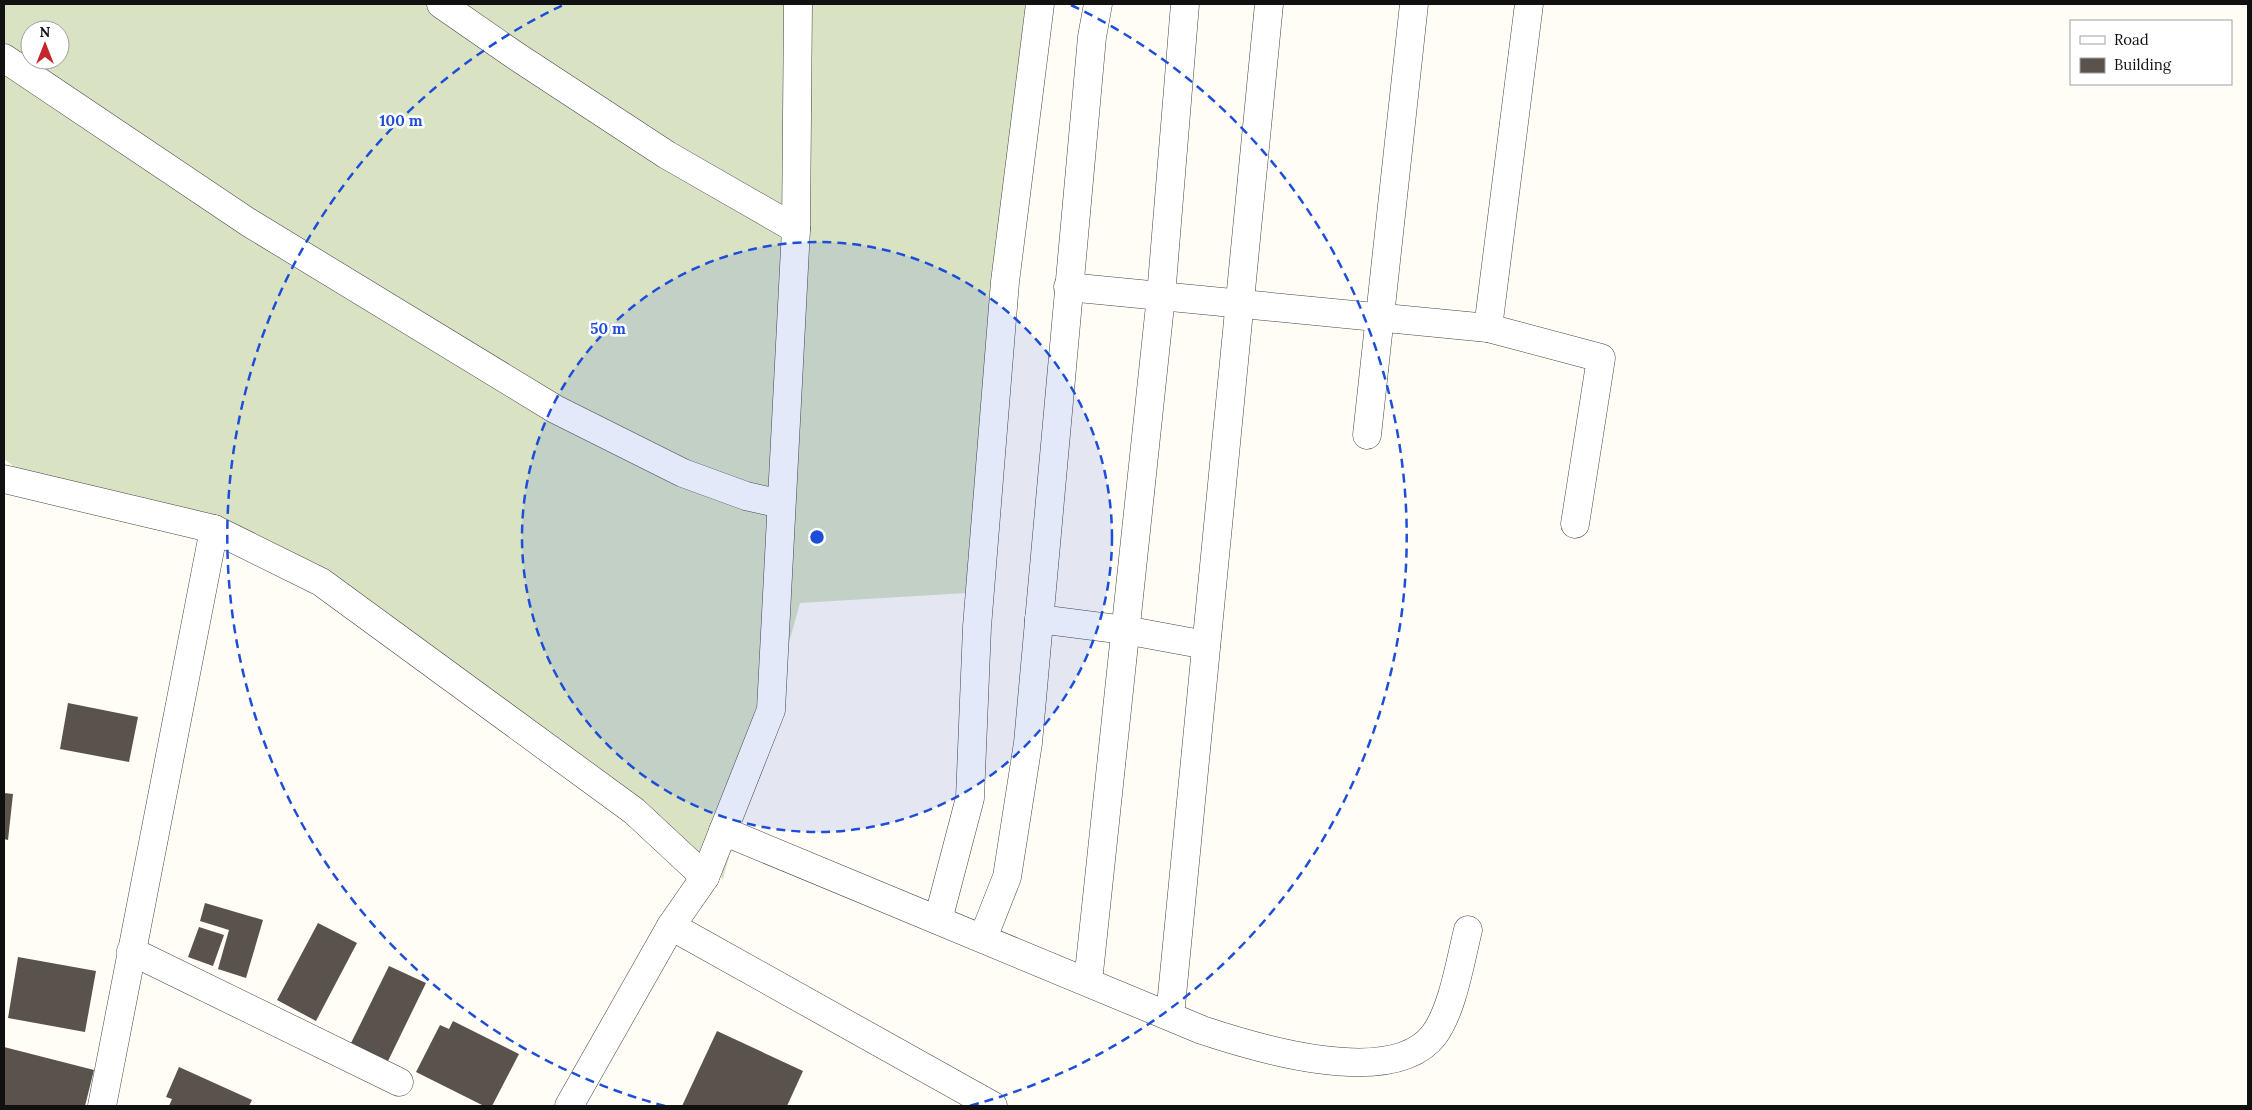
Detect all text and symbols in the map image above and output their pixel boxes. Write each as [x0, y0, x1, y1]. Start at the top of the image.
north arrow [20, 20, 70, 70]
legend [2070, 20, 2232, 85]
text: N [40, 23, 51, 41]
text: Road [2114, 30, 2149, 49]
text: Building [2114, 55, 2172, 74]
text: 100 m [380, 111, 423, 130]
text: 50 m [590, 319, 626, 338]
centre of rings [808, 528, 826, 546]

